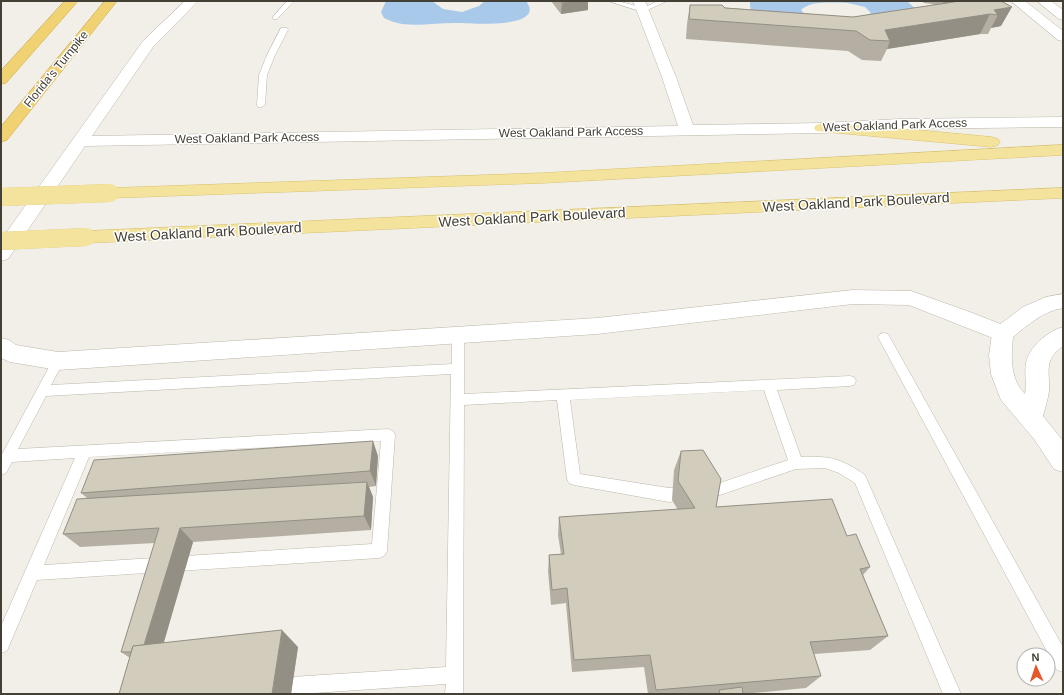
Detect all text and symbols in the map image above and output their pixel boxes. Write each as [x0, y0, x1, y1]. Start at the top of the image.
street label: Florida's Turnpike [21, 28, 91, 110]
street label: West Oakland Park Access [823, 115, 967, 135]
street label: West Oakland Park Access [499, 124, 643, 140]
street label: West Oakland Park Access [175, 130, 319, 146]
street label: West Oakland Park Boulevard [762, 189, 950, 215]
street label: West Oakland Park Boulevard [438, 204, 626, 230]
street label: West Oakland Park Boulevard [114, 219, 302, 245]
north arrow [1016, 647, 1056, 687]
text: N [1031, 651, 1040, 663]

